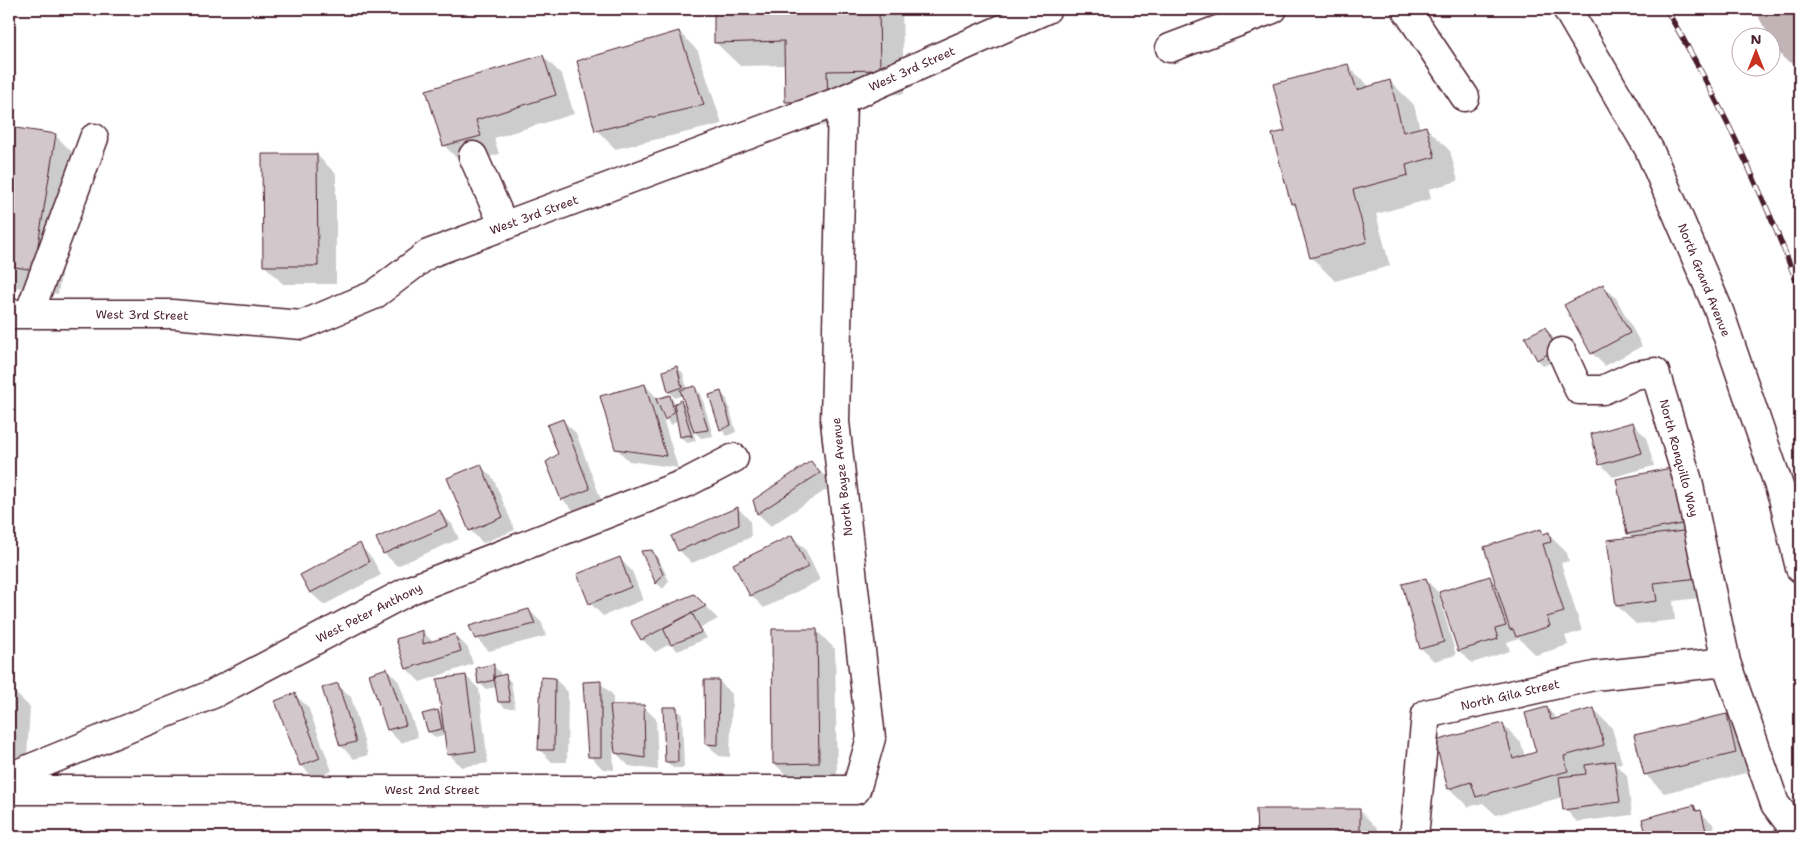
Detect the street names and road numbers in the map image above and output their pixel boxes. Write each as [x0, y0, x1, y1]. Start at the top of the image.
street label: West 3rd Street [866, 43, 958, 95]
street label: West 3rd Street [488, 192, 580, 238]
street label: North Grand Avenue [1674, 221, 1734, 339]
street label: West 3rd Street [95, 306, 189, 324]
street label: North Ronquillo Way [1656, 397, 1702, 519]
street label: North Bayze Avenue [828, 417, 856, 537]
street label: West Peter Anthony [313, 579, 425, 647]
street label: North Gila Street [1459, 676, 1561, 714]
street label: West 2nd Street [384, 782, 480, 798]

